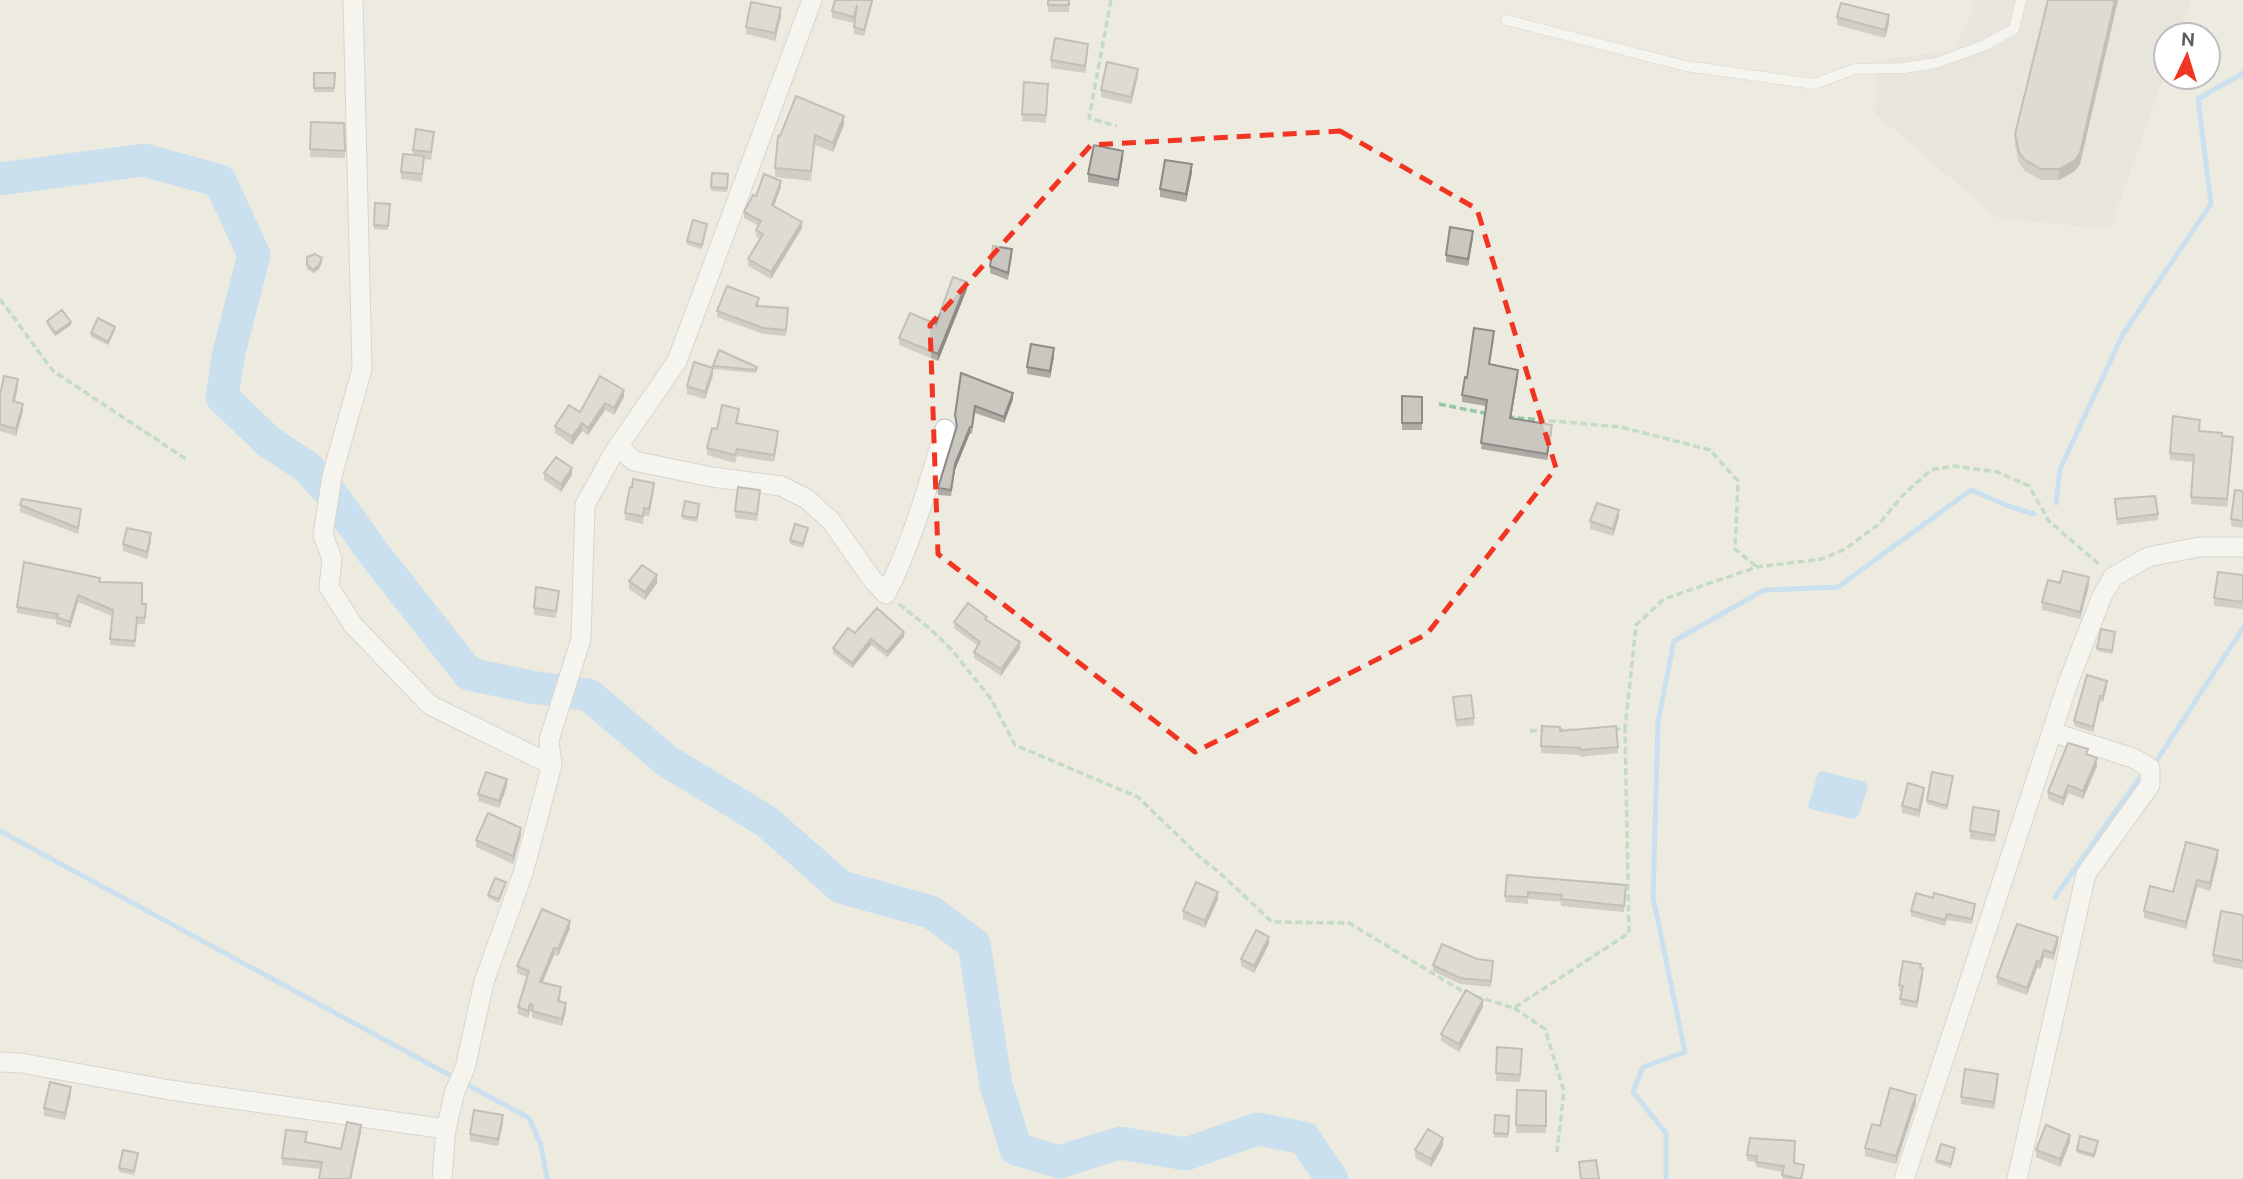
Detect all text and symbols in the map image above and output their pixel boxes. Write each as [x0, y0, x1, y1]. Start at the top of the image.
north arrow [2152, 21, 2222, 91]
text: N [2180, 28, 2196, 51]

